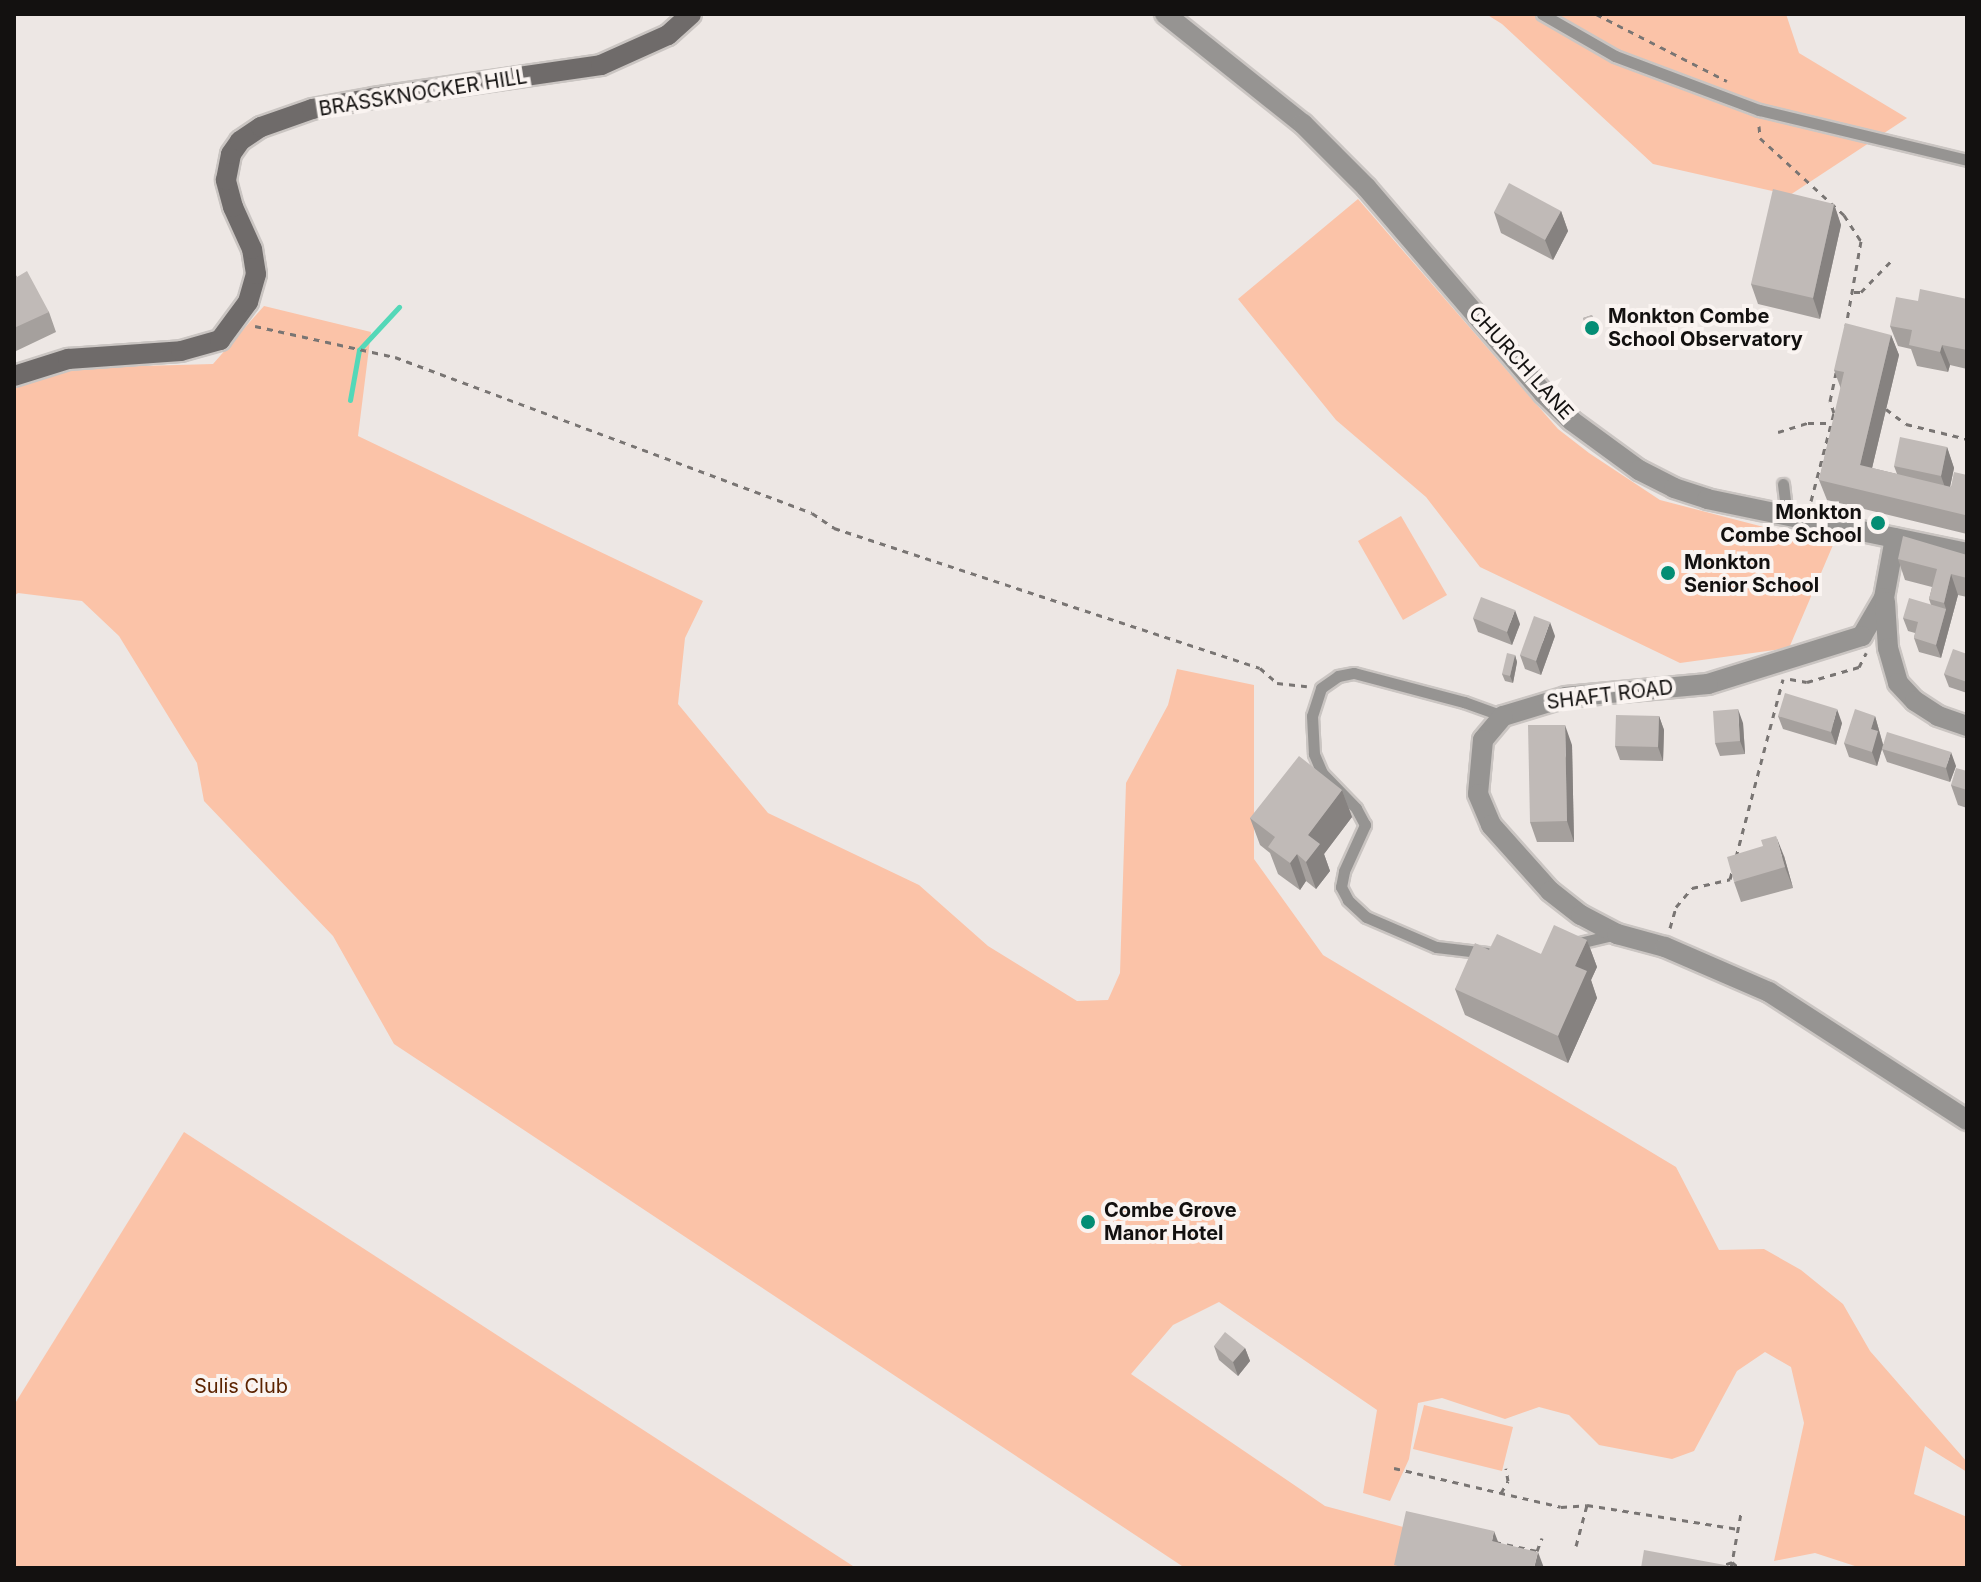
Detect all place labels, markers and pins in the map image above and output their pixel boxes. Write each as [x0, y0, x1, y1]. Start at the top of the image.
place label: Monkton Combe School Observatory [1608, 304, 1803, 351]
marker: Monkton Combe School Observatory [1583, 319, 1601, 337]
place label: Monkton Combe School [1720, 500, 1862, 547]
marker: Monkton Combe School [1869, 514, 1887, 532]
place label: Monkton Senior School [1684, 550, 1819, 597]
marker: Monkton Senior School [1659, 564, 1677, 582]
place label: Combe Grove Manor Hotel [1104, 1198, 1237, 1245]
marker: Combe Grove Manor Hotel [1079, 1213, 1097, 1231]

